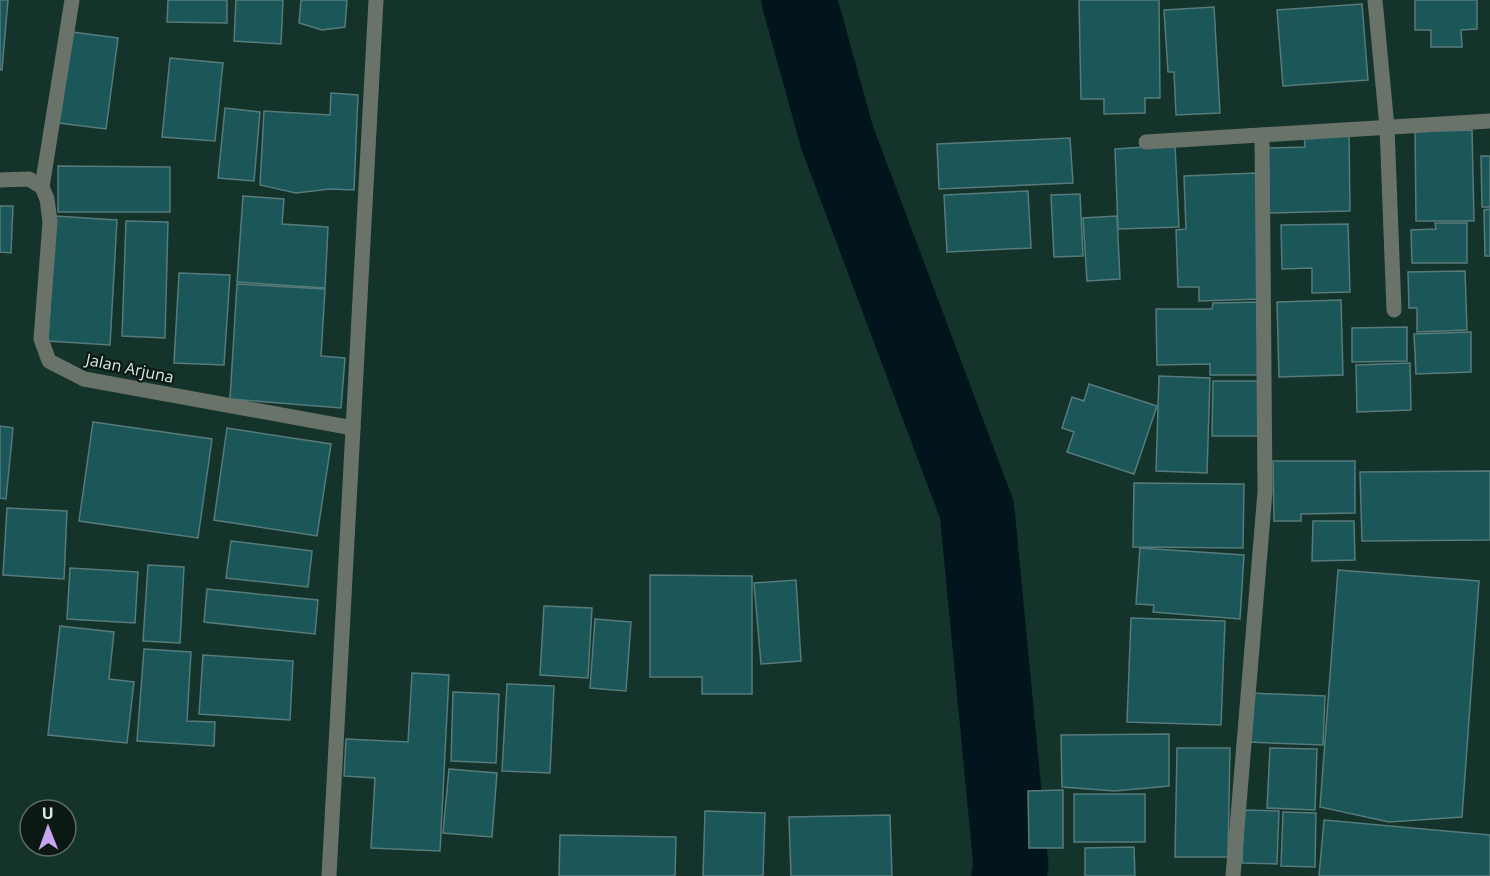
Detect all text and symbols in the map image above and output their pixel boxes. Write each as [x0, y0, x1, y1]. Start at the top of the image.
street label: Jalan Arjuna [82, 348, 176, 388]
north arrow [18, 798, 78, 858]
text: U [42, 802, 54, 824]

